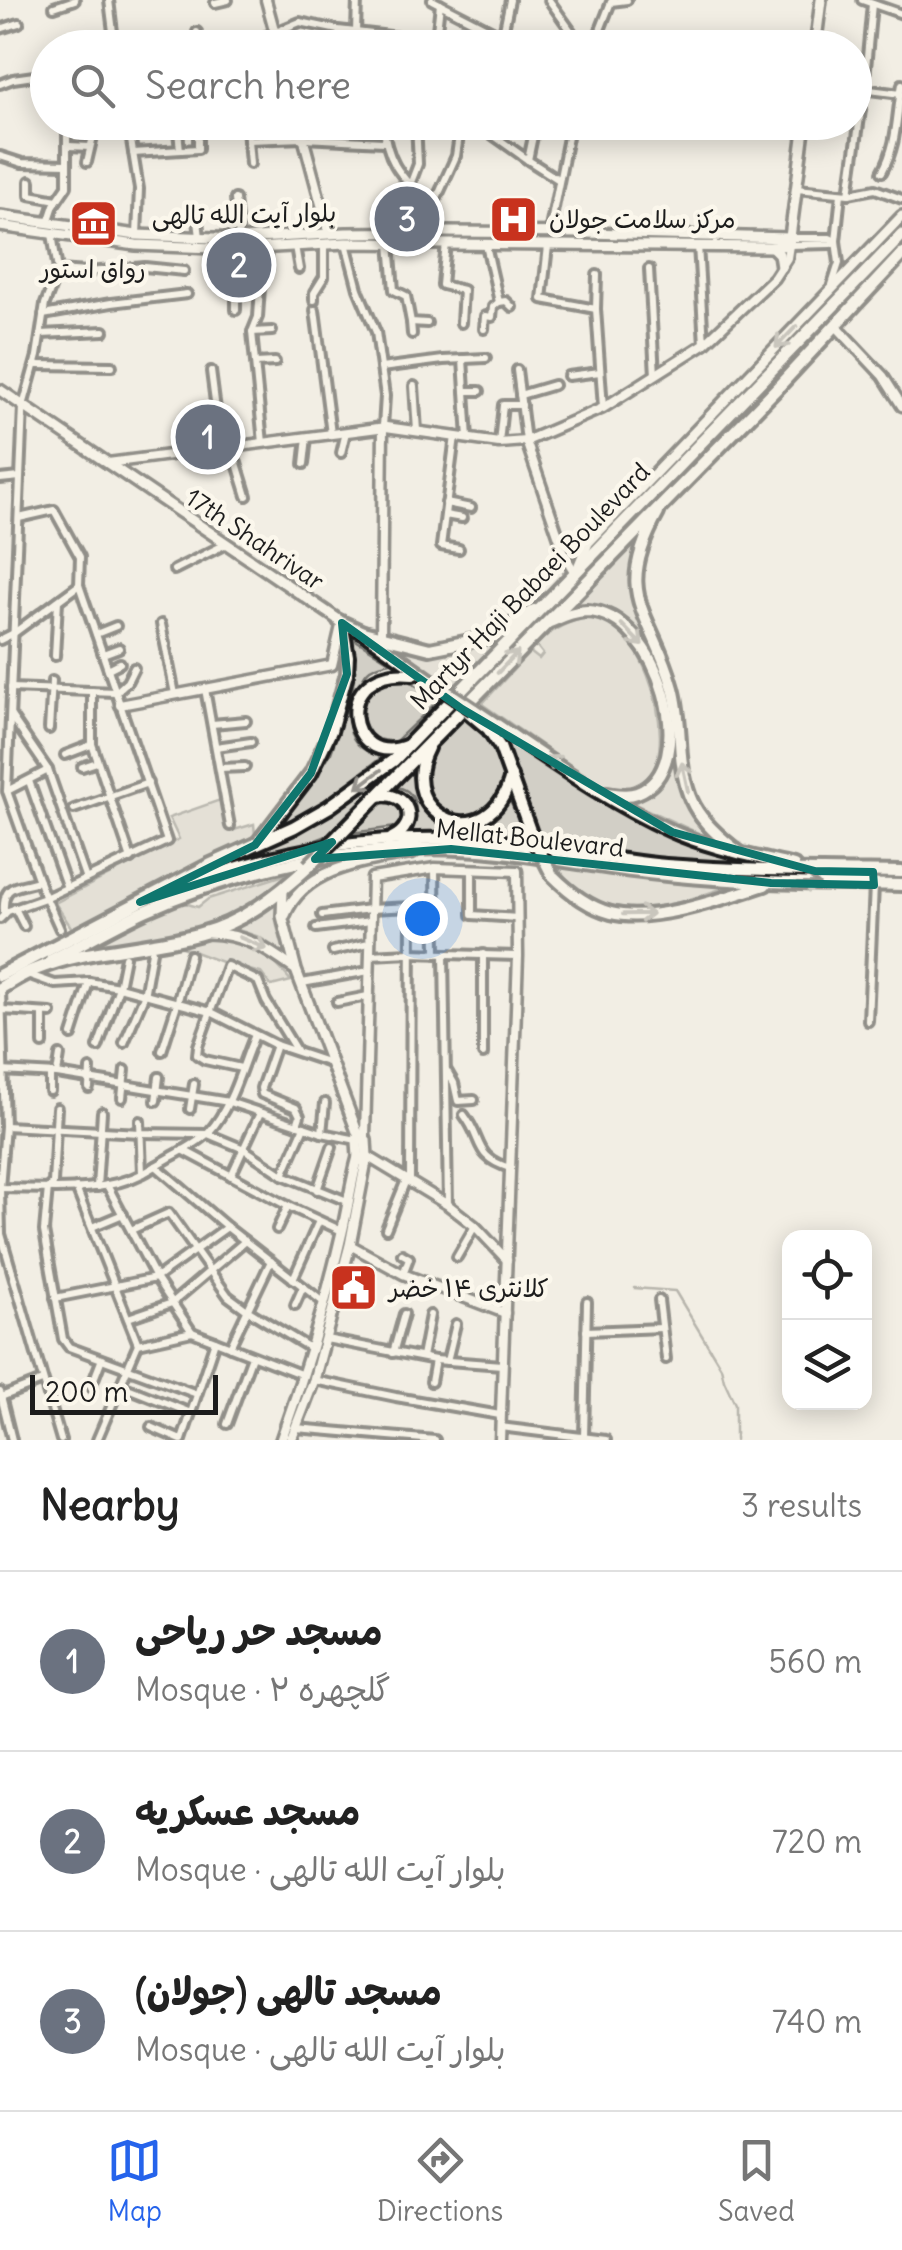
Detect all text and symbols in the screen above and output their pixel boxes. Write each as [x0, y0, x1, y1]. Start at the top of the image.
search box [30, 30, 872, 140]
icon: search [65, 58, 120, 113]
text: Search here [145, 62, 351, 109]
pin: 3 [374, 182, 440, 256]
hospital icon: مرکز سلامت جولان [488, 193, 540, 245]
street label: بلوار آیت الله تالهی [151, 196, 337, 233]
museum icon: رواق استور [67, 197, 119, 249]
place label: مرکز سلامت جولان [549, 203, 736, 235]
pin: 2 [206, 228, 272, 302]
place label: رواق استور [38, 253, 146, 285]
one-way arrow [775, 324, 798, 349]
pin: 1 [176, 400, 240, 474]
street label: Martyr Haji Babaei Boulevard [403, 456, 657, 716]
street label: 17th Shahrivar [180, 481, 330, 597]
one-way arrow [620, 623, 644, 647]
one-way arrow [495, 651, 519, 675]
one-way arrow [546, 755, 573, 775]
one-way arrow [674, 762, 693, 794]
one-way arrow [356, 769, 383, 790]
street label: Mellat Boulevard [435, 812, 625, 864]
one-way arrow [788, 874, 820, 894]
your location [397, 893, 448, 944]
one-way arrow [621, 904, 653, 923]
one-way arrow [237, 935, 268, 953]
map controls [782, 1230, 872, 1410]
button: locate [782, 1230, 872, 1320]
public building icon: کلانتری ۱۴ خضر [328, 1262, 380, 1314]
place label: کلانتری ۱۴ خضر [387, 1272, 549, 1304]
button: layers [782, 1320, 872, 1410]
scale bar [30, 1370, 218, 1414]
text: 200 m [45, 1374, 128, 1410]
text: Nearby [40, 1479, 179, 1531]
text: 3 results [741, 1485, 862, 1526]
text: مسجد حر ریاحی [135, 1608, 383, 1655]
text: 1 [66, 1641, 79, 1682]
text: 560 m [768, 1641, 862, 1682]
text: Mosque · گلچهره ۲ [135, 1669, 391, 1710]
text: مسجد عسکریه [135, 1788, 360, 1835]
text: 2 [64, 1821, 81, 1862]
text: 720 m [772, 1821, 862, 1862]
text: Mosque · بلوار آیت الله تالهی [135, 1849, 506, 1890]
text: مسجد تالهی (جولان) [135, 1968, 442, 2015]
text: 3 [63, 2001, 82, 2042]
text: 740 m [772, 2001, 862, 2042]
text: Mosque · بلوار آیت الله تالهی [135, 2029, 506, 2070]
tab: Map [107, 2133, 162, 2229]
tab: Directions [377, 2133, 503, 2229]
tab: Saved [718, 2133, 795, 2229]

